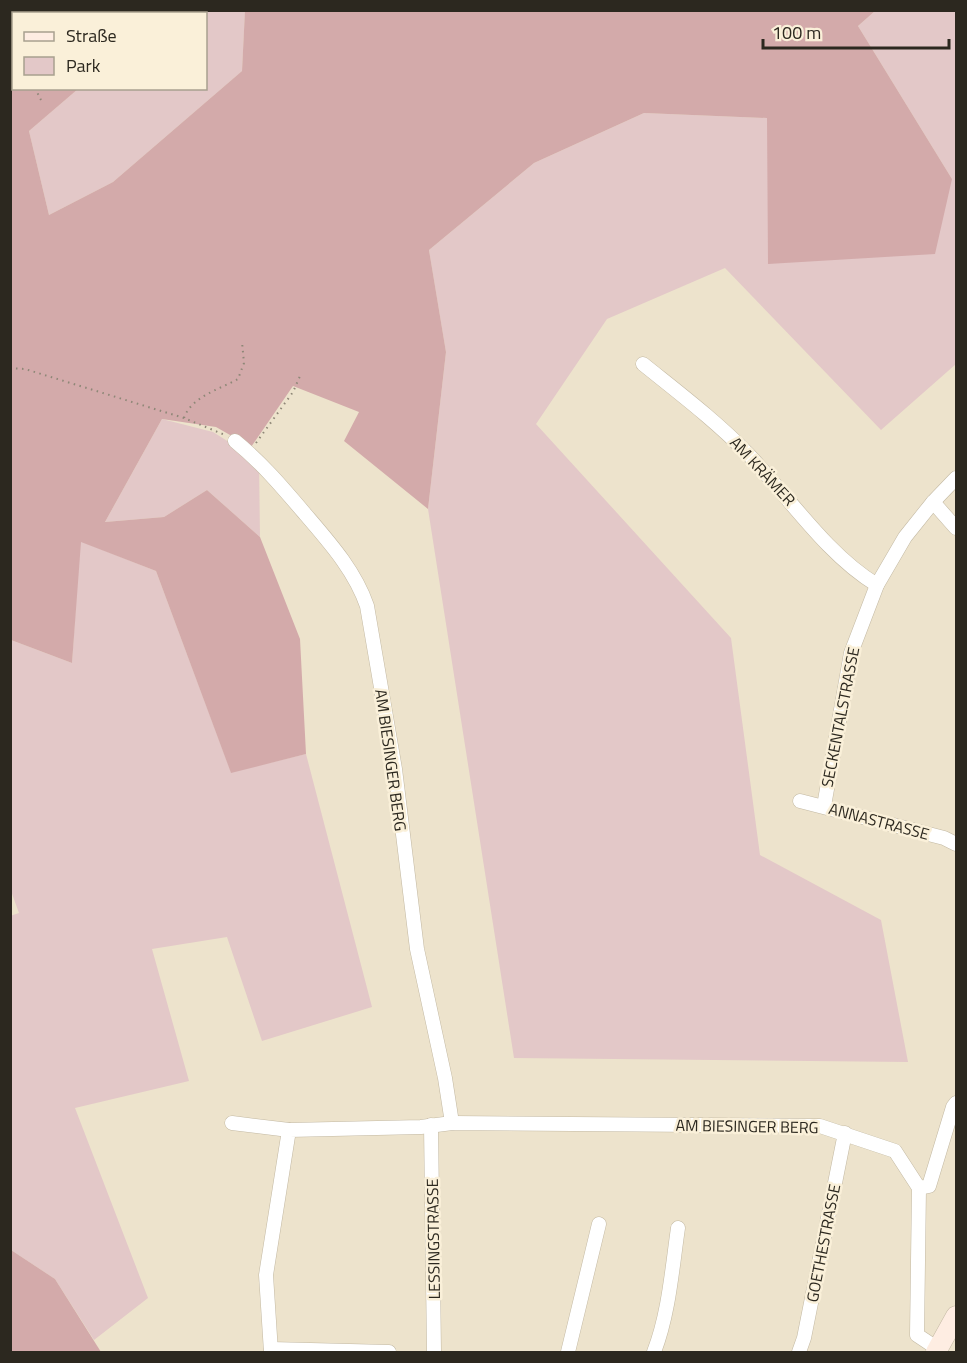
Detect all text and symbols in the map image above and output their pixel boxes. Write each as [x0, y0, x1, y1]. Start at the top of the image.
legend [12, 12, 207, 90]
scale bar [763, 12, 949, 50]
text: 100 m [772, 19, 821, 46]
text: Straße [66, 22, 117, 49]
text: Park [66, 52, 101, 79]
street label: AM KRÄMER [725, 431, 802, 511]
street label: SECKENTALSTRASSE [815, 645, 865, 789]
street label: AM BIESINGER BERG [369, 688, 413, 832]
street label: ANNASTRASSE [826, 796, 932, 846]
street label: AM BIESINGER BERG [675, 1113, 819, 1139]
street label: LESSINGSTRASSE [420, 1178, 446, 1300]
street label: GOETHESTRASSE [800, 1182, 846, 1304]

